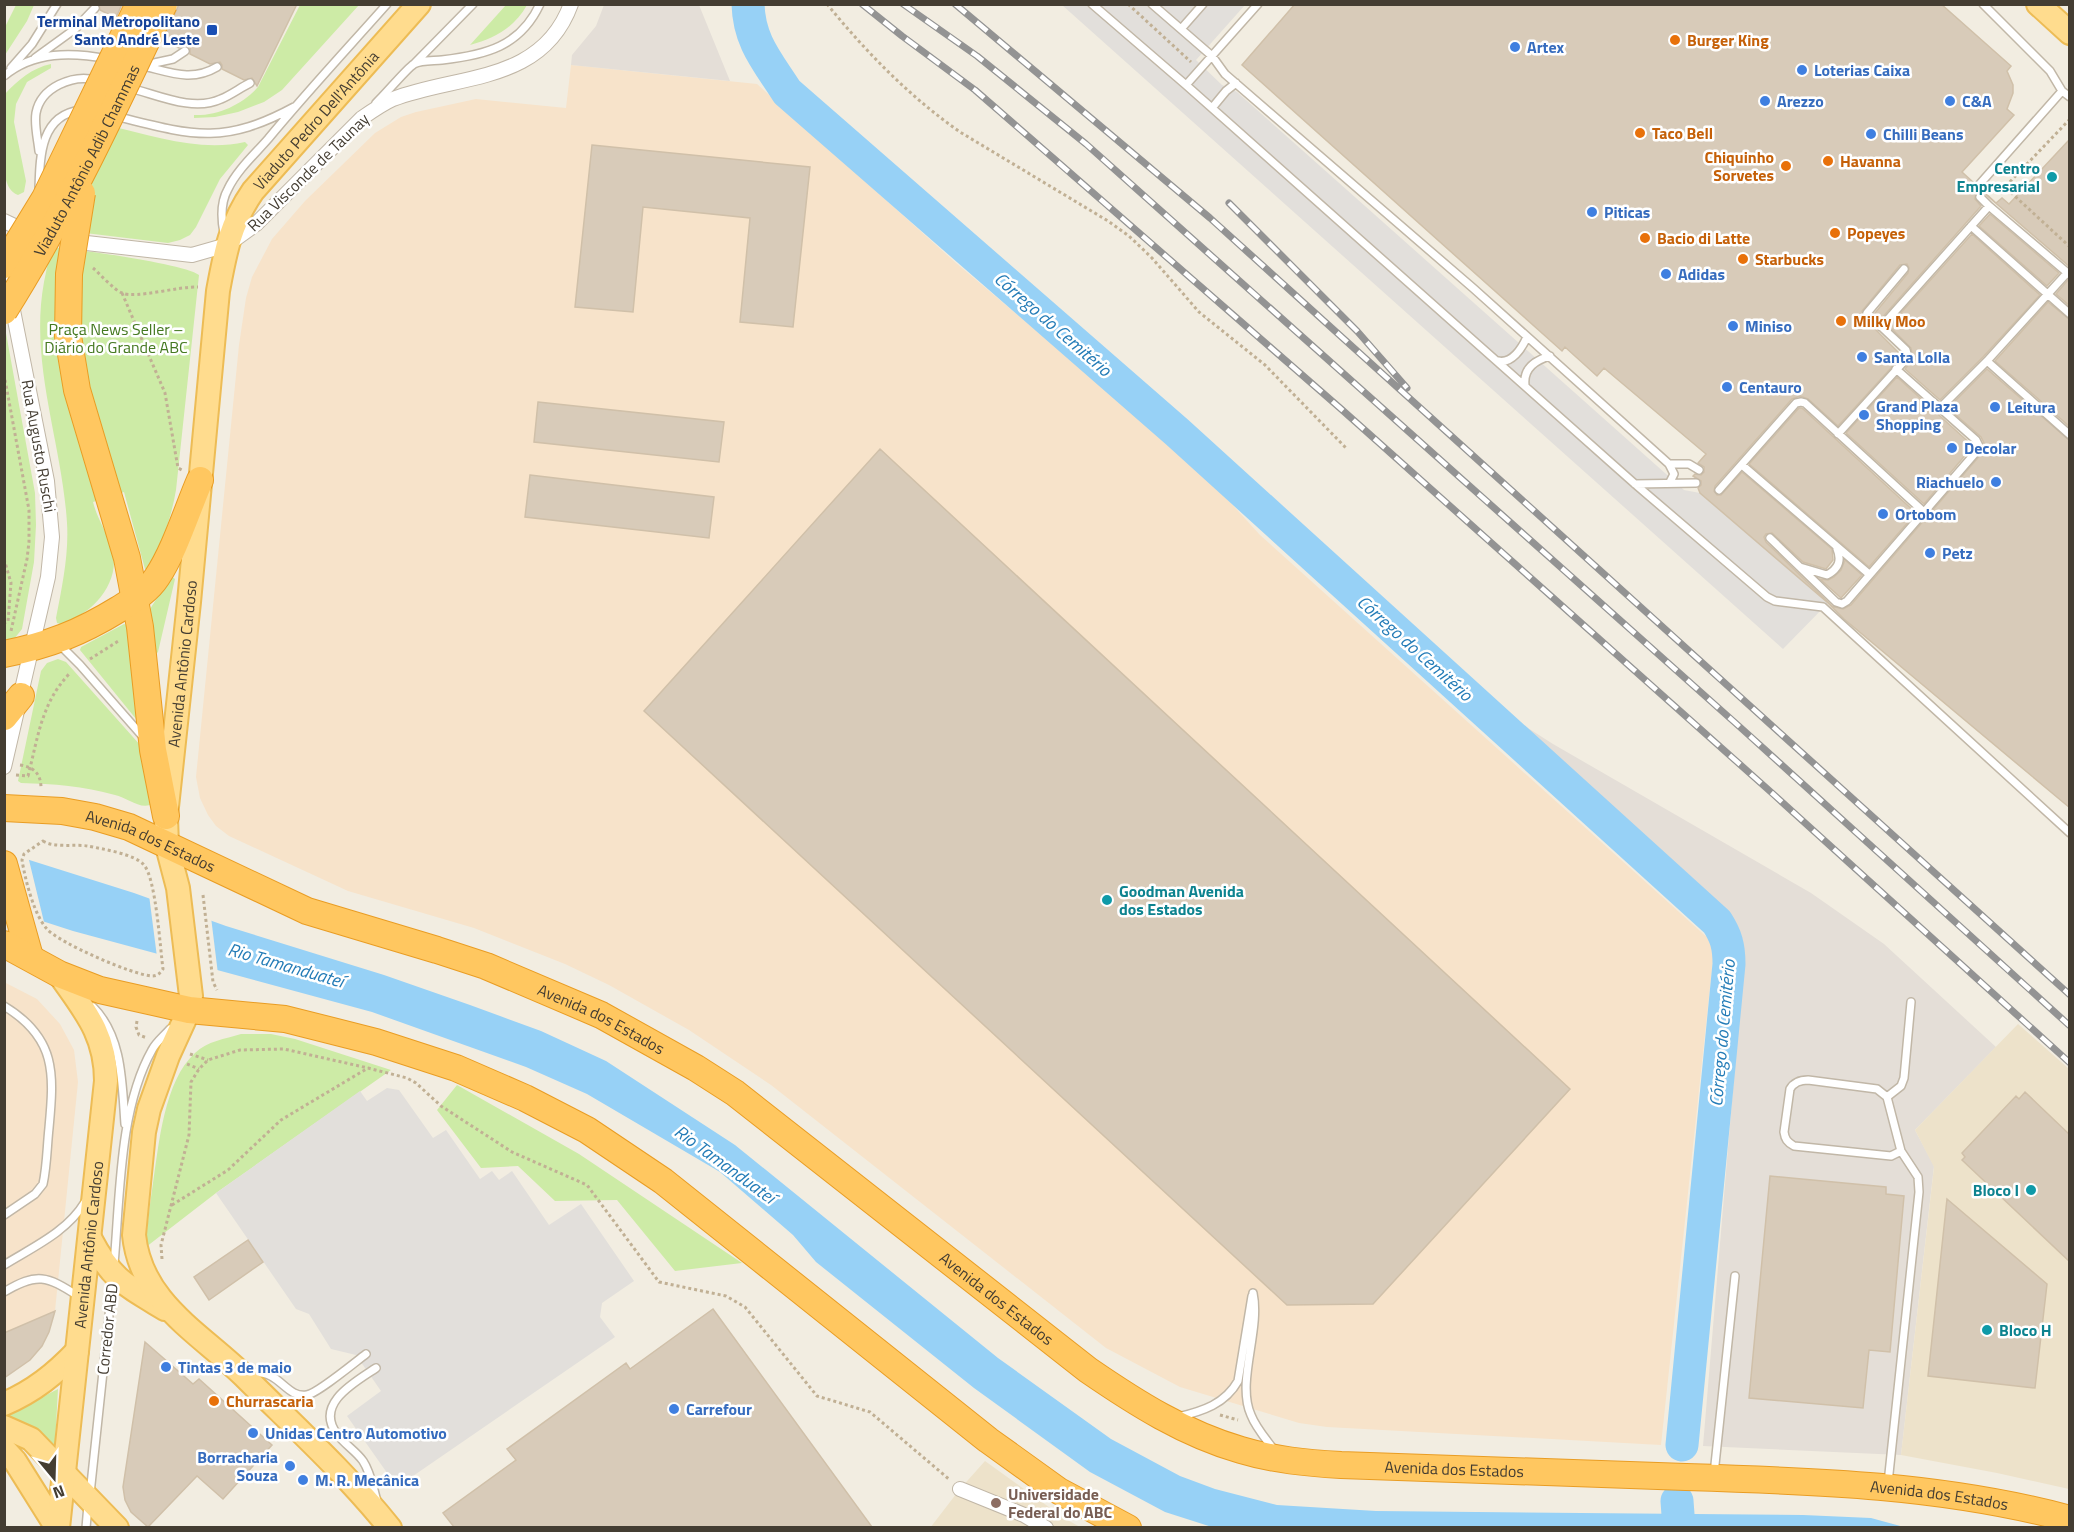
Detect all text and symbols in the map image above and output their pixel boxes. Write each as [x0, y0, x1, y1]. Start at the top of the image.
place label: Terminal Metropolitano Santo André Leste [37, 9, 200, 51]
marker: Terminal Metropolitano Santo André Leste [205, 23, 219, 37]
place label: Burger King [1687, 28, 1769, 52]
marker: Burger King [1668, 33, 1682, 47]
place label: Artex [1527, 35, 1565, 59]
marker: Artex [1508, 40, 1522, 54]
street label: Viaduto Pedro Dell'Antônia [247, 45, 384, 195]
place label: Loterias Caixa [1814, 58, 1910, 82]
street label: Viaduto Antônio Adib Chammas [27, 60, 146, 261]
marker: Loterias Caixa [1795, 63, 1809, 77]
place label: Arezzo [1777, 89, 1824, 113]
place label: C&A [1962, 89, 1992, 113]
marker: Arezzo [1758, 94, 1772, 108]
marker: C&A [1943, 94, 1957, 108]
street label: Rua Visconde de Taunay [241, 107, 375, 237]
place label: Taco Bell [1652, 121, 1713, 145]
place label: Chilli Beans [1883, 122, 1963, 146]
marker: Taco Bell [1633, 126, 1647, 140]
marker: Chilli Beans [1864, 127, 1878, 141]
place label: Chiquinho Sorvetes [1704, 145, 1774, 187]
place label: Havanna [1840, 149, 1901, 173]
marker: Havanna [1821, 154, 1835, 168]
place label: Centro Empresarial [1957, 156, 2040, 198]
marker: Chiquinho Sorvetes [1779, 159, 1793, 173]
marker: Centro Empresarial [2045, 170, 2059, 184]
place label: Piticas [1604, 200, 1650, 224]
marker: Piticas [1585, 205, 1599, 219]
place label: Popeyes [1847, 221, 1905, 245]
place label: Bacio di Latte [1657, 226, 1750, 250]
marker: Popeyes [1828, 226, 1842, 240]
marker: Bacio di Latte [1638, 231, 1652, 245]
place label: Starbucks [1755, 247, 1824, 271]
marker: Starbucks [1736, 252, 1750, 266]
place label: Adidas [1678, 262, 1725, 286]
water label: Córrego do Cemitério [988, 265, 1118, 383]
marker: Adidas [1659, 267, 1673, 281]
place label: Milky Moo [1853, 309, 1926, 333]
place label: Miniso [1745, 314, 1792, 338]
marker: Milky Moo [1834, 314, 1848, 328]
park label: Praça News Seller – Diário do Grande ABC [44, 317, 188, 359]
marker: Miniso [1726, 319, 1740, 333]
place label: Santa Lolla [1874, 345, 1950, 369]
marker: Santa Lolla [1855, 350, 1869, 364]
place label: Centauro [1739, 375, 1802, 399]
street label: Rua Augusto Ruschi [16, 378, 62, 514]
marker: Centauro [1720, 380, 1734, 394]
place label: Grand Plaza Shopping [1876, 394, 1958, 436]
place label: Leitura [2007, 395, 2056, 419]
marker: Leitura [1988, 400, 2002, 414]
marker: Grand Plaza Shopping [1857, 408, 1871, 422]
place label: Decolar [1964, 436, 2016, 460]
marker: Decolar [1945, 441, 1959, 455]
place label: Riachuelo [1916, 470, 1984, 494]
marker: Riachuelo [1989, 475, 2003, 489]
place label: Ortobom [1895, 502, 1956, 526]
marker: Ortobom [1876, 507, 1890, 521]
place label: Petz [1942, 541, 1973, 565]
marker: Petz [1923, 546, 1937, 560]
street label: Avenida Antônio Cardoso [161, 579, 203, 749]
water label: Córrego do Cemitério [1351, 589, 1480, 708]
street label: Avenida dos Estados [84, 804, 220, 878]
place label: Goodman Avenida dos Estados [1119, 879, 1244, 921]
marker: Goodman Avenida dos Estados [1100, 893, 1114, 907]
water label: Rio Tamanduateí [225, 936, 351, 996]
water label: Córrego do Cemitério [1702, 957, 1742, 1108]
street label: Avenida dos Estados [534, 977, 669, 1060]
water label: Rio Tamanduateí [669, 1118, 785, 1213]
street label: Avenida Antônio Cardoso [68, 1160, 109, 1330]
place label: Bloco I [1973, 1178, 2019, 1202]
marker: Bloco I [2024, 1183, 2038, 1197]
street label: Avenida dos Estados [935, 1246, 1059, 1351]
street label: Corredor ABD [90, 1282, 124, 1376]
place label: Bloco H [1999, 1318, 2052, 1342]
marker: Bloco H [1980, 1323, 1994, 1337]
place label: Tintas 3 de maio [178, 1355, 292, 1379]
marker: Tintas 3 de maio [159, 1360, 173, 1374]
place label: Churrascaria [226, 1389, 314, 1413]
marker: Churrascaria [207, 1394, 221, 1408]
place label: Carrefour [686, 1397, 752, 1421]
marker: Carrefour [667, 1402, 681, 1416]
place label: Unidas Centro Automotivo [265, 1421, 447, 1445]
marker: Unidas Centro Automotivo [246, 1426, 260, 1440]
place label: Borracharia Souza [197, 1445, 278, 1487]
north arrow [24, 1448, 84, 1508]
street label: Avenida dos Estados [1384, 1455, 1524, 1483]
marker: Borracharia Souza [283, 1459, 297, 1473]
place label: M. R. Mecânica [315, 1468, 419, 1492]
marker: M. R. Mecânica [296, 1473, 310, 1487]
street label: Avenida dos Estados [1869, 1474, 2010, 1516]
text: N [50, 1479, 68, 1505]
place label: Universidade Federal do ABC [1008, 1482, 1112, 1524]
marker: Universidade Federal do ABC [989, 1496, 1003, 1510]

